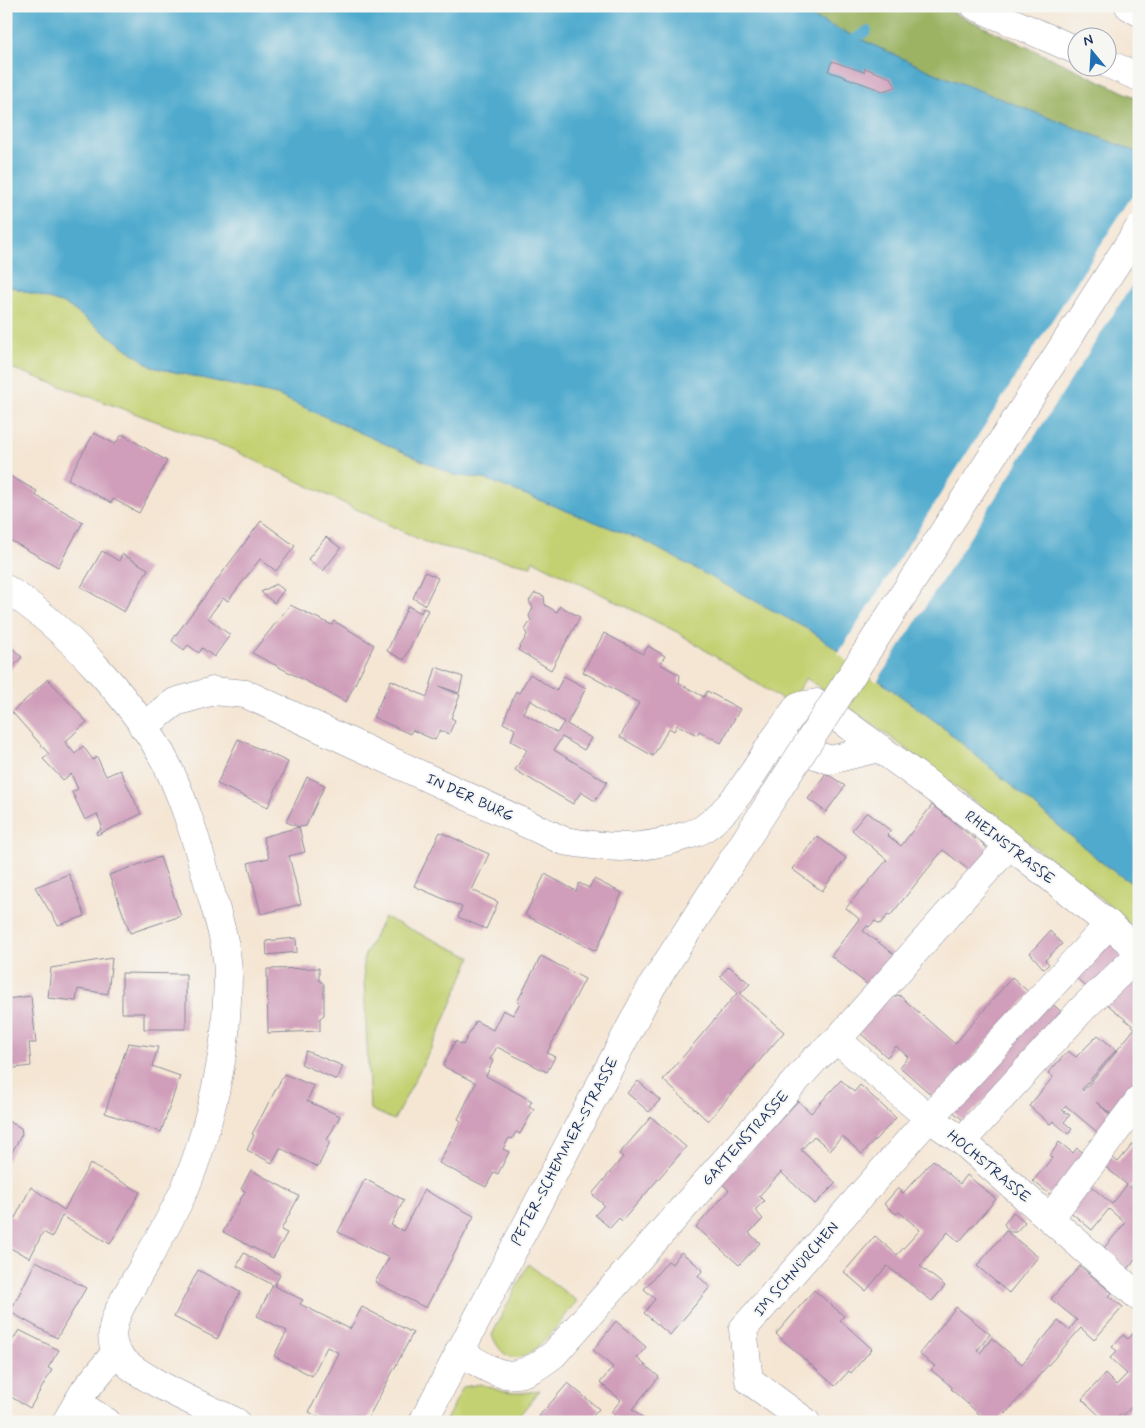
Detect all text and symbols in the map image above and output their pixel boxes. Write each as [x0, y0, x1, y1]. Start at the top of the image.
north arrow [1068, 28, 1118, 78]
text: N [1081, 31, 1096, 51]
street label: IN DER BURG [423, 769, 516, 827]
street label: RHEINSTRASSE [960, 806, 1059, 889]
street label: PETER-SCHEMMER-STRASSE [507, 1053, 623, 1249]
street label: GARTENSTRASSE [698, 1087, 794, 1191]
street label: HOCHSTRASSE [942, 1126, 1035, 1208]
street label: IM SCHNÜRCHEN [750, 1218, 844, 1321]

